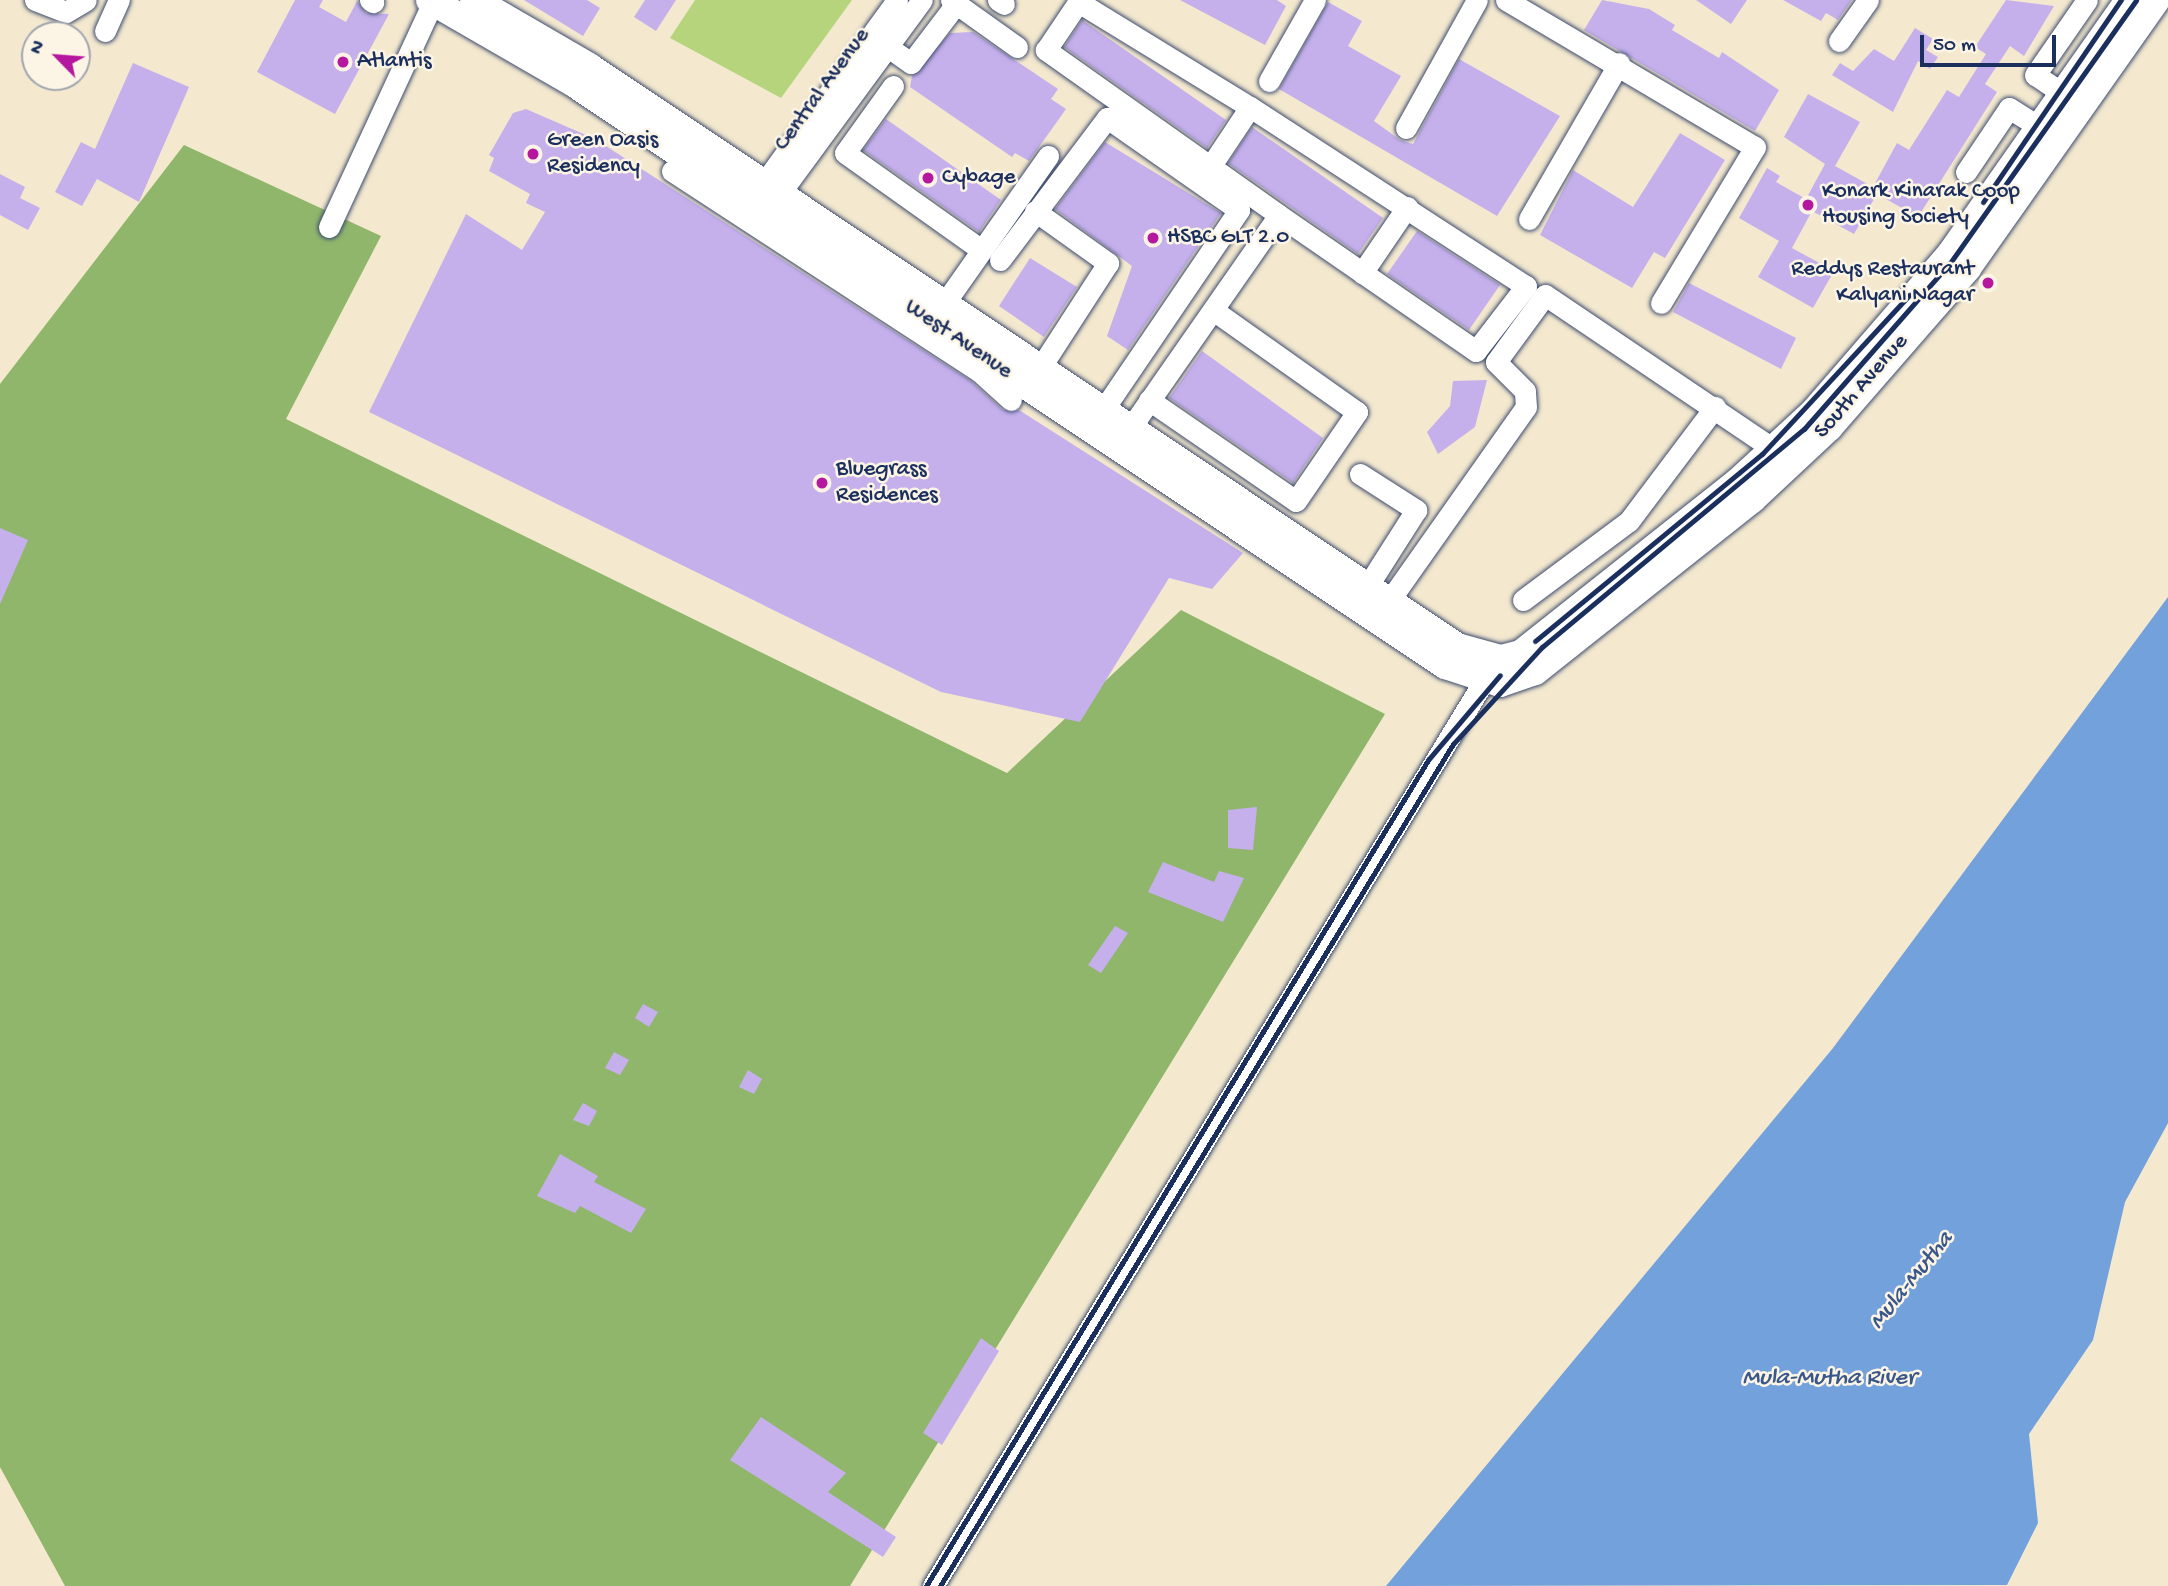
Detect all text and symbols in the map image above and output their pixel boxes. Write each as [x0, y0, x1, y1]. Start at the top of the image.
north arrow [21, 21, 91, 91]
scale bar [1923, 21, 2060, 65]
street label: Central Avenue [769, 23, 877, 157]
text: 50 m [1933, 34, 1976, 59]
text: N [25, 37, 51, 58]
place label: Atlantis [357, 48, 432, 76]
marker: Atlantis [335, 54, 351, 70]
place label: Green Oasis Residency [547, 127, 658, 181]
marker: Green Oasis Residency [525, 146, 541, 162]
place label: Cybage [942, 164, 1016, 192]
marker: Cybage [920, 170, 936, 186]
place label: Konark Kinarak Coop Housing Society [1822, 178, 2020, 232]
marker: Konark Kinarak Coop Housing Society [1800, 197, 1816, 213]
place label: HSBC GLT 2.0 [1167, 224, 1289, 252]
marker: HSBC GLT 2.0 [1145, 230, 1161, 246]
place label: Reddys Restaurant Kalyani Nagar [1791, 256, 1974, 310]
marker: Reddys Restaurant Kalyani Nagar [1980, 275, 1996, 291]
street label: West Avenue [899, 294, 1017, 386]
street label: South Avenue [1809, 329, 1915, 445]
place label: Bluegrass Residences [836, 456, 938, 510]
marker: Bluegrass Residences [814, 475, 830, 491]
water label: Mula-Mutha [1864, 1226, 1960, 1336]
water label: Mula-Mutha River [1743, 1365, 1915, 1393]

